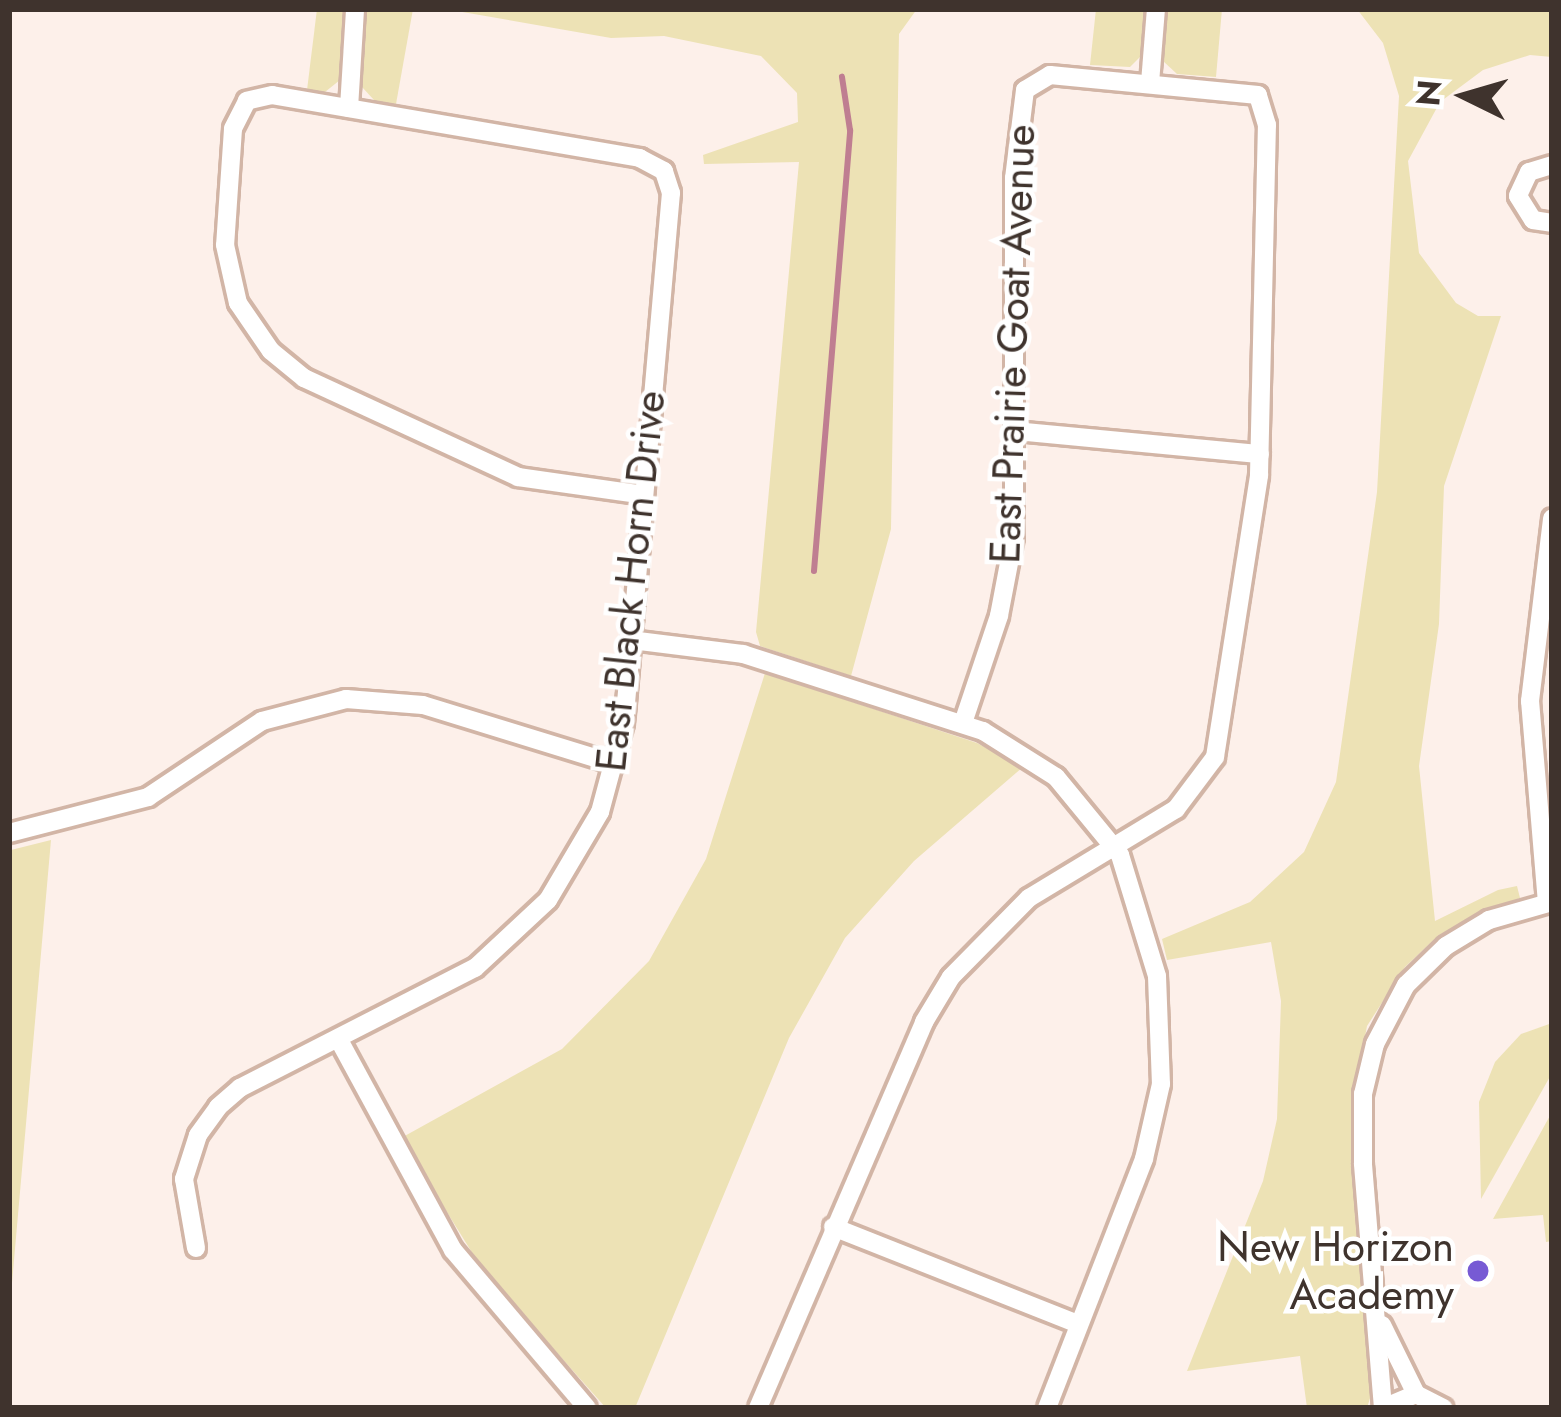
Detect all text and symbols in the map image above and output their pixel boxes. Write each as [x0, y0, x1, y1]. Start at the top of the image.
north arrow [1405, 36, 1525, 156]
text: N [1404, 78, 1453, 108]
street label: East Prairie Goat Avenue [980, 124, 1046, 564]
street label: East Black Horn Drive [586, 388, 676, 774]
place label: New Horizon Academy [1217, 1222, 1454, 1320]
marker: New Horizon Academy [1465, 1258, 1491, 1284]

